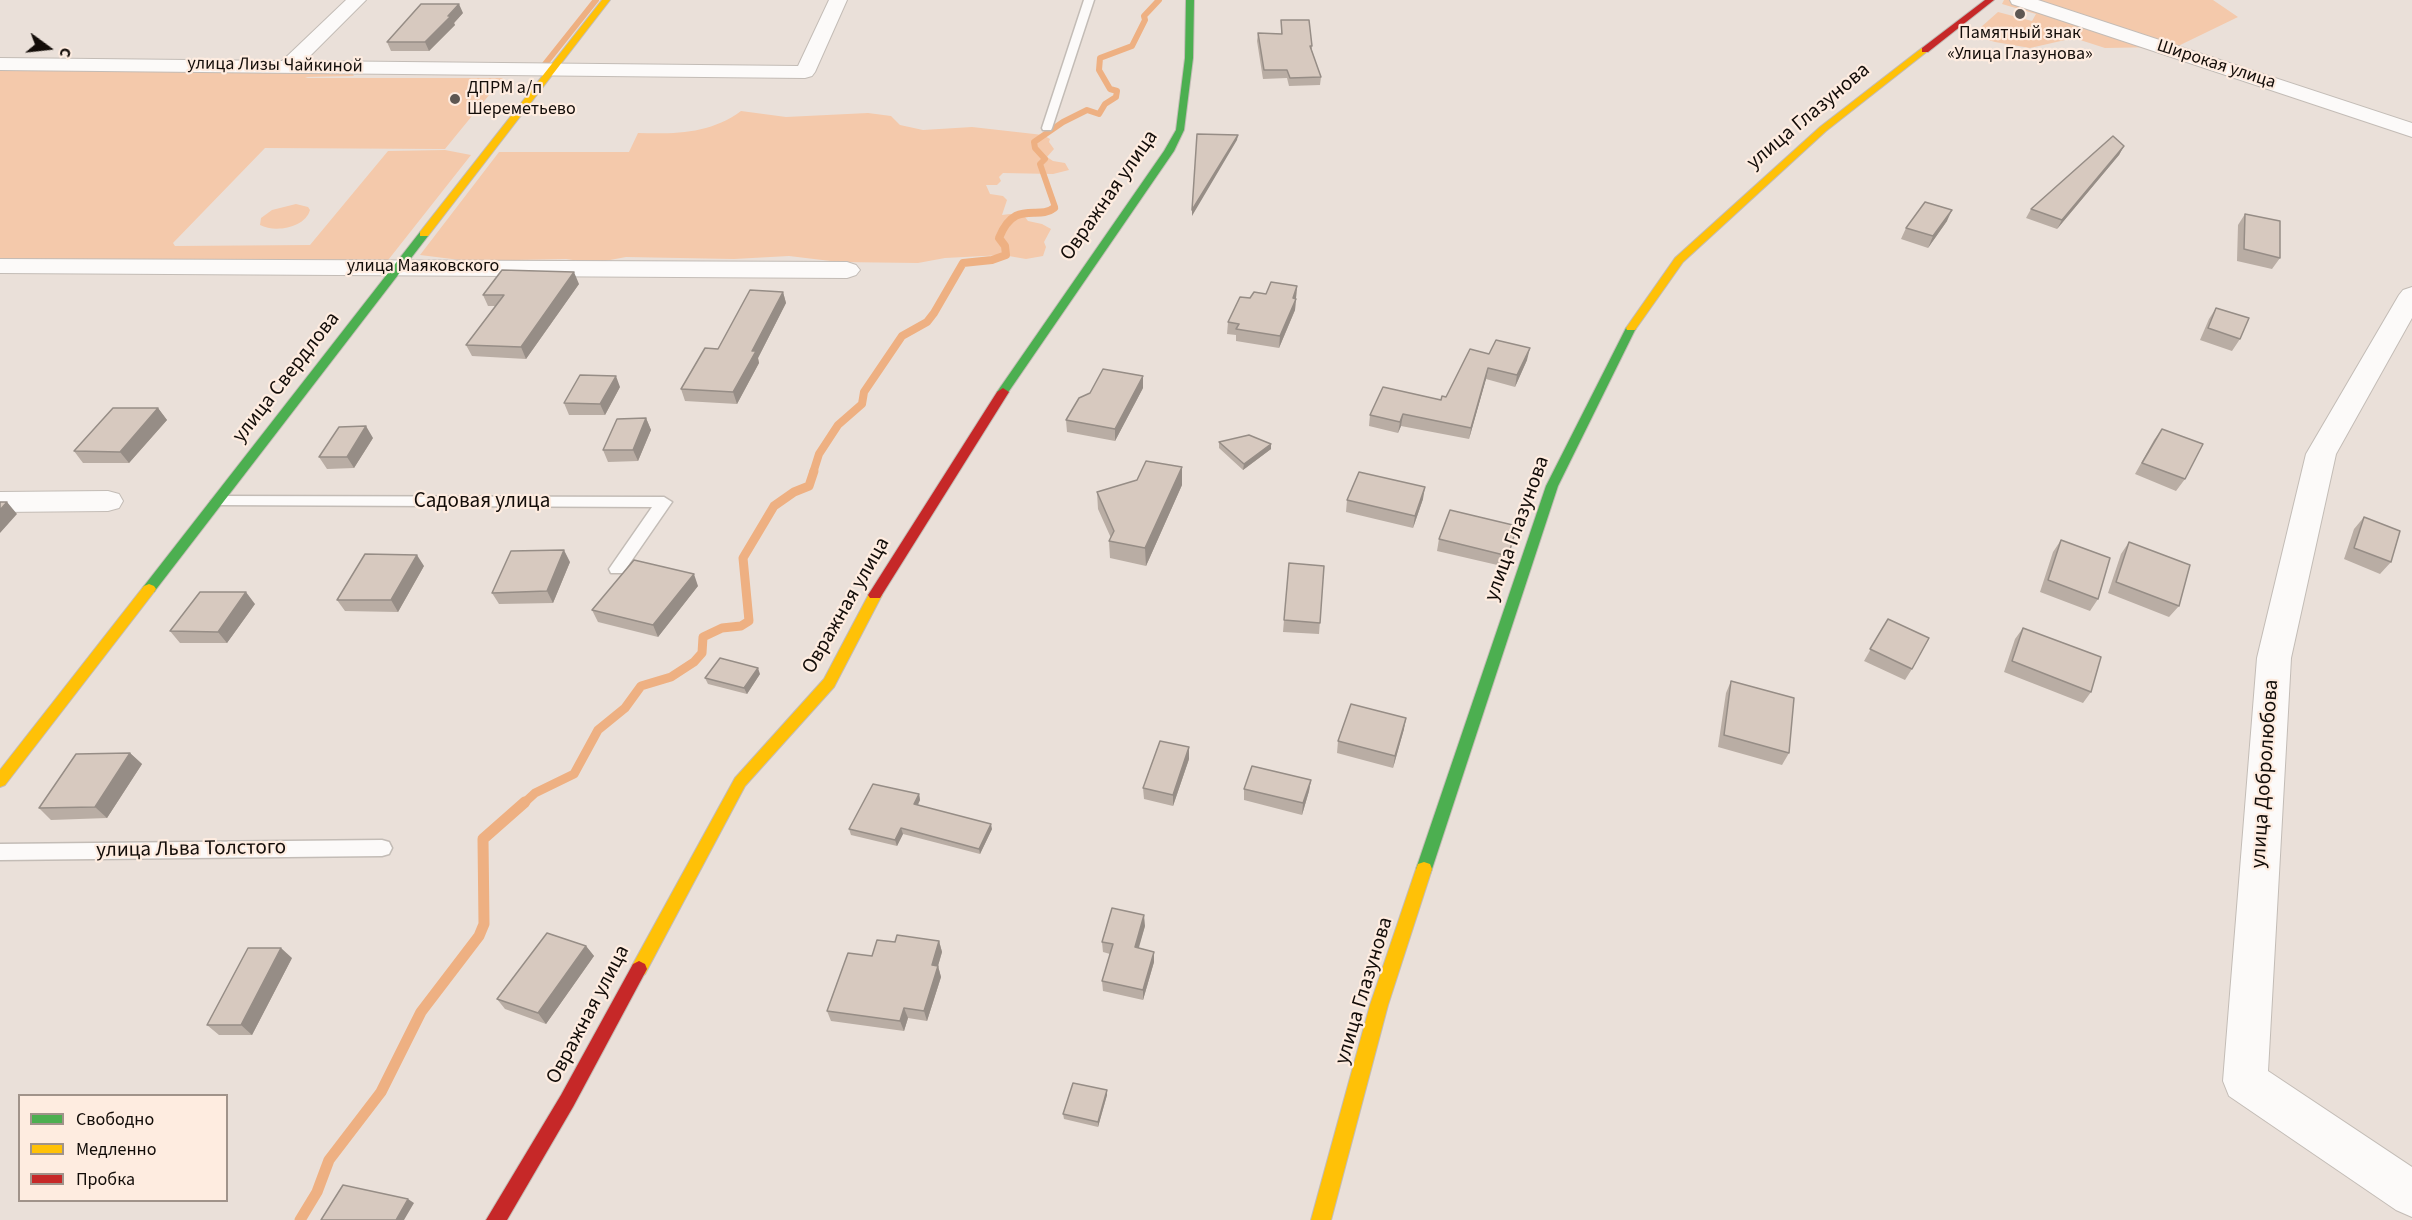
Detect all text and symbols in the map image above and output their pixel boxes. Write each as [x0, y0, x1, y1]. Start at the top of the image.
marker: Памятный знак «Улица Глазунова» [2013, 7, 2027, 21]
north arrow [18, 18, 78, 78]
place label: Памятный знак «Улица Глазунова» [1947, 23, 2093, 66]
street label: Широкая улица [2154, 36, 2278, 94]
text: С [54, 45, 77, 60]
street label: улица Лизы Чайкиной [187, 54, 363, 78]
street label: улица Глазунова [1742, 58, 1876, 176]
place label: ДПРМ а/п Шереметьево [467, 78, 576, 121]
marker: ДПРМ а/п Шереметьево [448, 92, 462, 106]
street label: Овражная улица [1056, 126, 1164, 266]
street label: улица Маяковского [347, 256, 499, 278]
street label: улица Свердлова [228, 307, 346, 449]
street label: улица Глазунова [1480, 453, 1556, 605]
street label: Садовая улица [414, 489, 550, 515]
street label: Овражная улица [798, 533, 896, 679]
street label: улица Добролюбова [2247, 679, 2285, 869]
street label: улица Льва Толстого [96, 836, 286, 864]
street label: улица Глазунова [1331, 914, 1399, 1068]
street label: Овражная улица [542, 941, 636, 1089]
legend [18, 1094, 228, 1202]
text: Свободно [76, 1107, 154, 1132]
text: Медленно [76, 1137, 156, 1162]
text: Пробка [76, 1167, 135, 1192]

